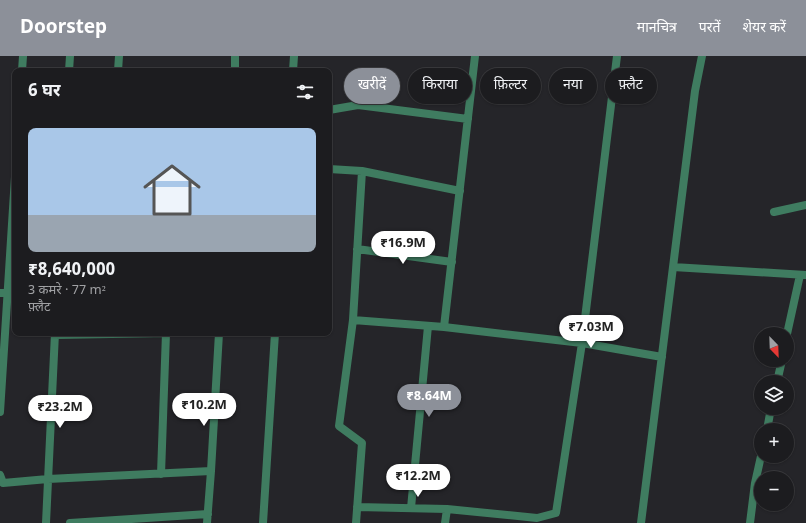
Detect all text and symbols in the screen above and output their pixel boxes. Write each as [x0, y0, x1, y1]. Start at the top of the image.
text: Doorstep [20, 16, 107, 41]
text: मानचित्र [637, 19, 677, 38]
text: परतें [699, 19, 721, 38]
text: शेयर करें [743, 19, 786, 38]
chip: खरीदें [344, 68, 400, 104]
chip: किराया [408, 68, 472, 104]
chip: फ़िल्टर [480, 68, 541, 104]
chip: नया [549, 68, 597, 104]
chip: फ़्लैट [605, 68, 657, 104]
text: 6 घर [28, 81, 61, 103]
icon: filters [294, 81, 316, 103]
icon: home [136, 154, 208, 226]
pin: ₹16.9M [370, 231, 436, 265]
text: ₹16.9M [380, 235, 426, 252]
text: ₹8,640,000 [28, 260, 115, 282]
text: 3 कमरे · 77 m² [28, 282, 106, 299]
text: फ़्लैट [28, 299, 51, 316]
pin: ₹7.03M [558, 315, 624, 349]
text: ₹7.03M [568, 319, 614, 336]
north arrow [754, 327, 794, 367]
map controls [754, 327, 794, 511]
button: layers [754, 375, 794, 415]
pin: ₹8.64M [396, 384, 462, 418]
text: ₹8.64M [406, 388, 452, 405]
pin: ₹10.2M [171, 393, 237, 427]
pin: ₹23.2M [27, 395, 93, 429]
text: ₹10.2M [181, 397, 227, 414]
text: ₹23.2M [37, 399, 83, 416]
button: + [754, 423, 794, 463]
pin: ₹12.2M [385, 464, 451, 498]
text: ₹12.2M [395, 468, 441, 485]
button: − [754, 471, 794, 511]

